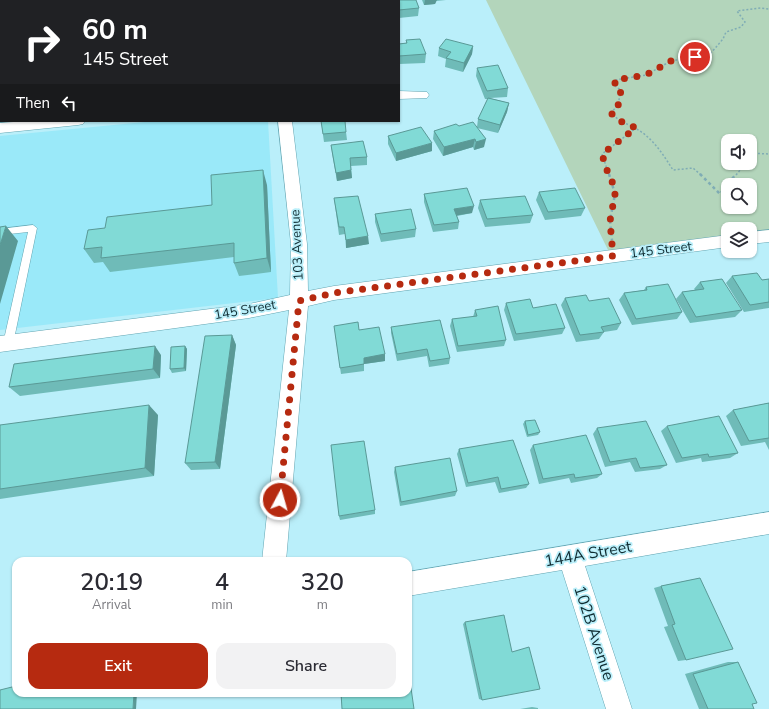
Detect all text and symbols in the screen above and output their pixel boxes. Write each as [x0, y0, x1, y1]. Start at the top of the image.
text: 60 m [82, 11, 148, 49]
icon: right [16, 16, 68, 68]
pin [678, 40, 712, 74]
icon: arrive [684, 46, 706, 68]
text: 145 Street [82, 47, 168, 71]
icon: left [58, 92, 80, 114]
text: Then [16, 93, 50, 113]
map controls [721, 134, 757, 258]
button: sound [721, 134, 757, 170]
button: search [721, 178, 757, 214]
street label: 103 Avenue [286, 209, 308, 281]
button: layers [721, 222, 757, 258]
street label: 145 Street [629, 237, 693, 263]
street label: 145 Street [213, 296, 278, 324]
position arrow [259, 479, 301, 521]
street label: 144A Street [543, 535, 634, 572]
text: 20:19 [80, 566, 143, 598]
text: 4 [215, 566, 229, 598]
text: 320 [301, 566, 344, 598]
street label: 102B Avenue [568, 583, 620, 683]
text: Arrival [92, 596, 131, 614]
text: min [211, 596, 233, 614]
text: m [317, 596, 328, 614]
button: Exit [28, 643, 208, 689]
button: Share [216, 643, 396, 689]

